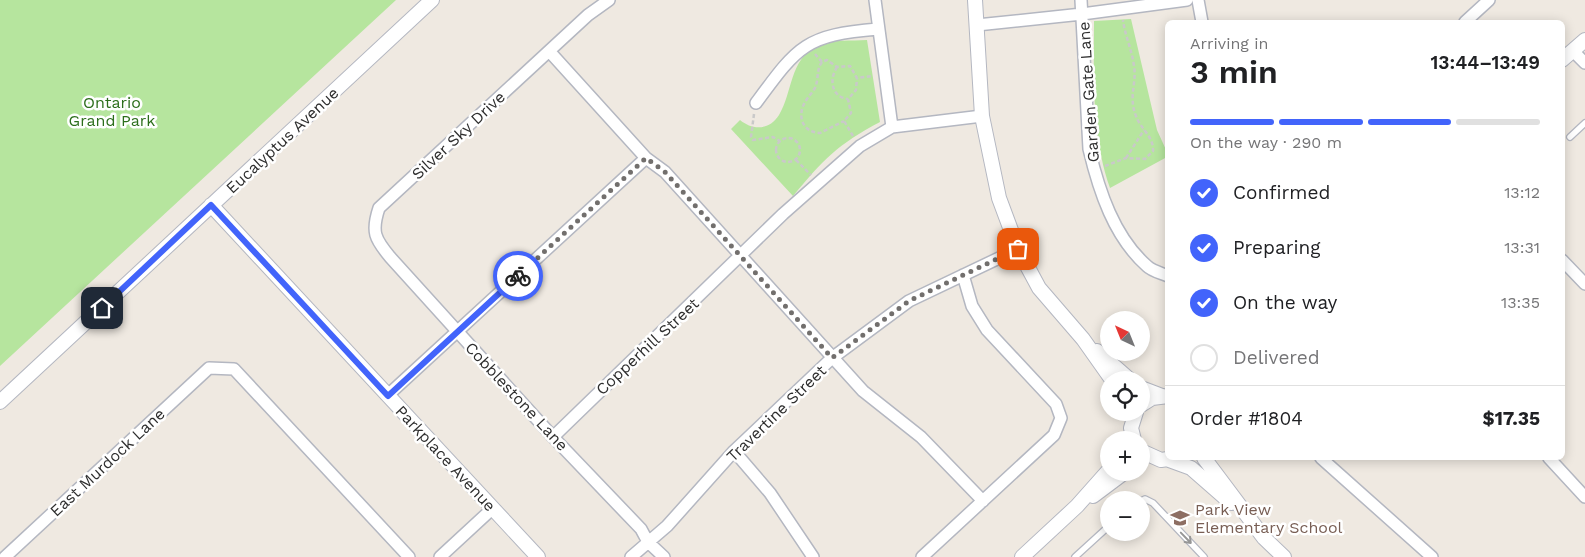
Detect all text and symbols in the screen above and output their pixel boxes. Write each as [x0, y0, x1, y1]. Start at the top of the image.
street label: Garden Gate Lane [1074, 21, 1103, 163]
text: Arriving in [1190, 34, 1268, 53]
text: 13:44–13:49 [1430, 51, 1540, 74]
text: 3 min [1190, 53, 1278, 91]
street label: Eucalyptus Avenue [222, 83, 343, 197]
street label: Silver Sky Drive [408, 87, 509, 183]
park label: Ontario Grand Park [69, 93, 155, 130]
text: On the way · 290 m [1190, 133, 1342, 152]
icon: check [1190, 179, 1218, 207]
text: Confirmed [1233, 181, 1330, 204]
text: 13:12 [1504, 183, 1540, 202]
pin [997, 228, 1039, 270]
icon: check [1190, 234, 1218, 262]
icon: bag [1004, 235, 1032, 263]
text: Preparing [1233, 236, 1320, 259]
text: 13:31 [1504, 238, 1540, 257]
courier [493, 251, 543, 301]
icon: bike [504, 262, 532, 290]
pin [81, 287, 123, 329]
icon: check [1190, 289, 1218, 317]
text: On the way [1233, 291, 1337, 314]
text: 13:35 [1501, 293, 1540, 312]
icon: home [88, 294, 116, 322]
street label: Copperhill Street [592, 294, 703, 399]
north arrow [1100, 311, 1150, 361]
map controls [1100, 311, 1150, 541]
street label: Cobblestone Lane [461, 338, 572, 455]
text: Delivered [1233, 346, 1320, 369]
street label: Travertine Street [723, 361, 830, 466]
button: locate [1100, 371, 1150, 421]
street label: Parkplace Avenue [392, 401, 500, 515]
street label: East Murdock Lane [46, 404, 169, 520]
text: Order #1804 [1190, 407, 1303, 430]
text: $17.35 [1482, 407, 1540, 430]
button: + [1100, 431, 1150, 481]
button: − [1100, 491, 1150, 541]
place label: Park View Elementary School [1195, 500, 1343, 537]
school or university icon: Park View Elementary School [1169, 507, 1191, 529]
one-way arrow [1180, 532, 1192, 544]

